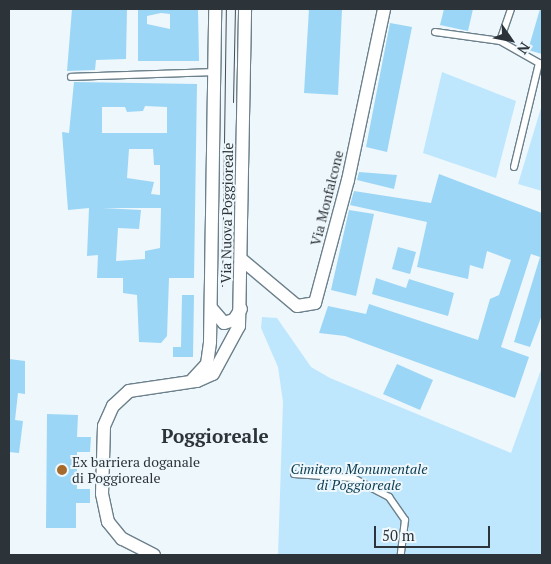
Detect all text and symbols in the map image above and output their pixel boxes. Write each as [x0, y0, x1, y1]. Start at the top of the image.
north arrow [486, 15, 536, 65]
text: N [513, 39, 535, 58]
street label: Via Nuova Poggioreale [217, 143, 237, 283]
street label: Via Monfalcone [307, 148, 347, 248]
district label: Poggioreale [161, 425, 269, 447]
place label: Ex barriera doganale di Poggioreale [72, 454, 200, 487]
park label: Cimitero Monumentale di Poggioreale [290, 461, 428, 494]
marker: Ex barriera doganale di Poggioreale [56, 464, 68, 476]
scale bar [376, 516, 492, 548]
text: 50 m [382, 525, 415, 545]

